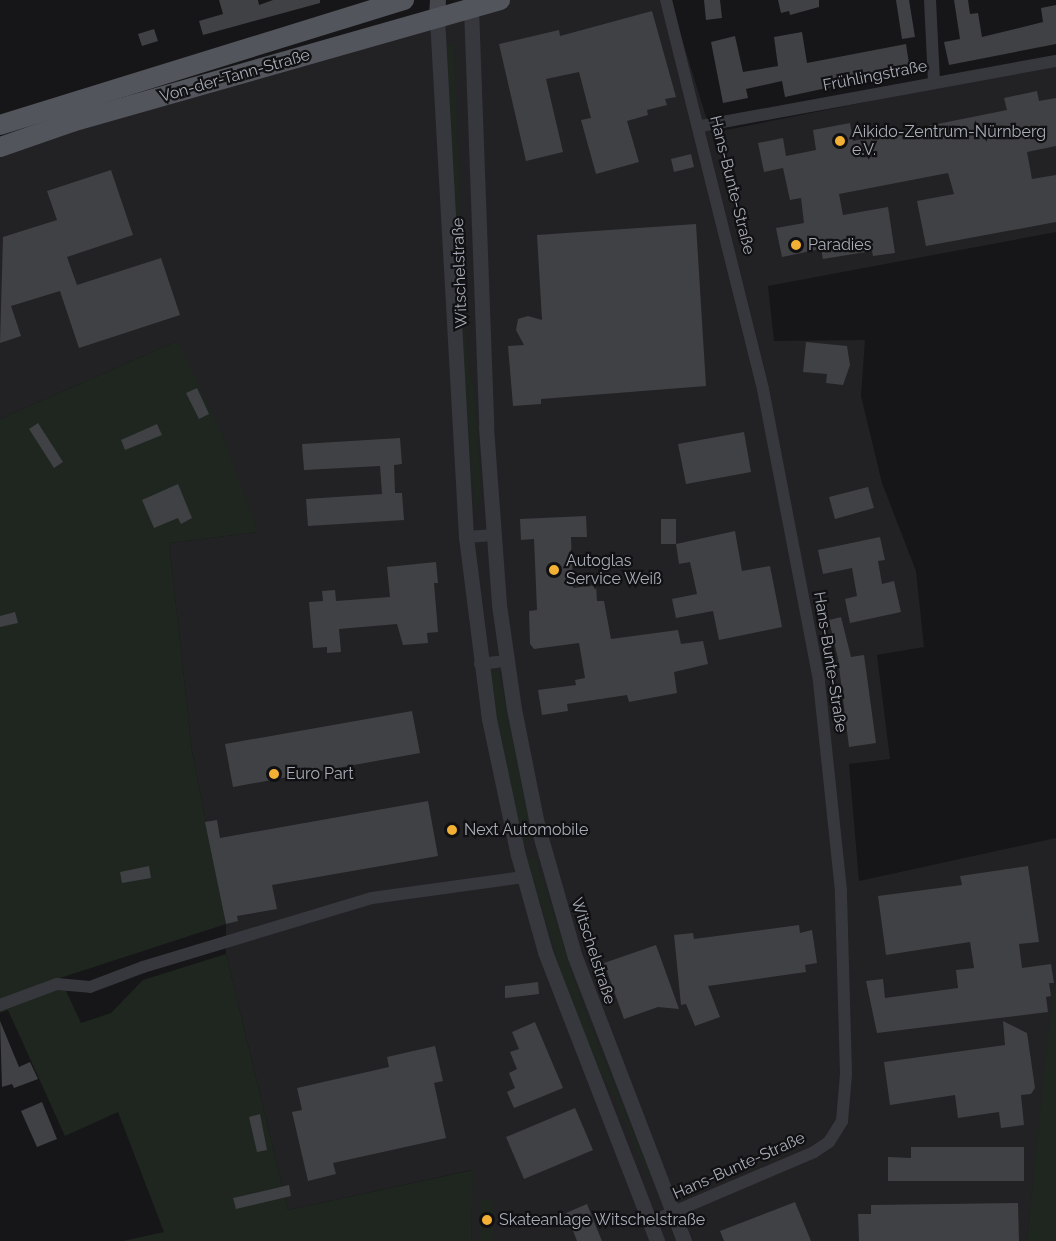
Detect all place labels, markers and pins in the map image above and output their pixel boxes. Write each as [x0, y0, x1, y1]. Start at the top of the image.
place label: Aikido-Zentrum-Nürnberg e.V. [852, 122, 1046, 160]
marker: Aikido-Zentrum-Nürnberg e.V. [833, 134, 847, 148]
place label: Paradies [808, 235, 871, 255]
marker: Paradies [789, 238, 803, 252]
place label: Autoglas Service Weiß [566, 551, 662, 589]
marker: Autoglas Service Weiß [547, 563, 561, 577]
place label: Euro Part [286, 764, 354, 784]
marker: Euro Part [267, 767, 281, 781]
place label: Next Automobile [464, 820, 589, 840]
marker: Next Automobile [445, 823, 459, 837]
place label: Skateanlage Witschelstraße [499, 1210, 706, 1230]
marker: Skateanlage Witschelstraße [480, 1213, 494, 1227]

